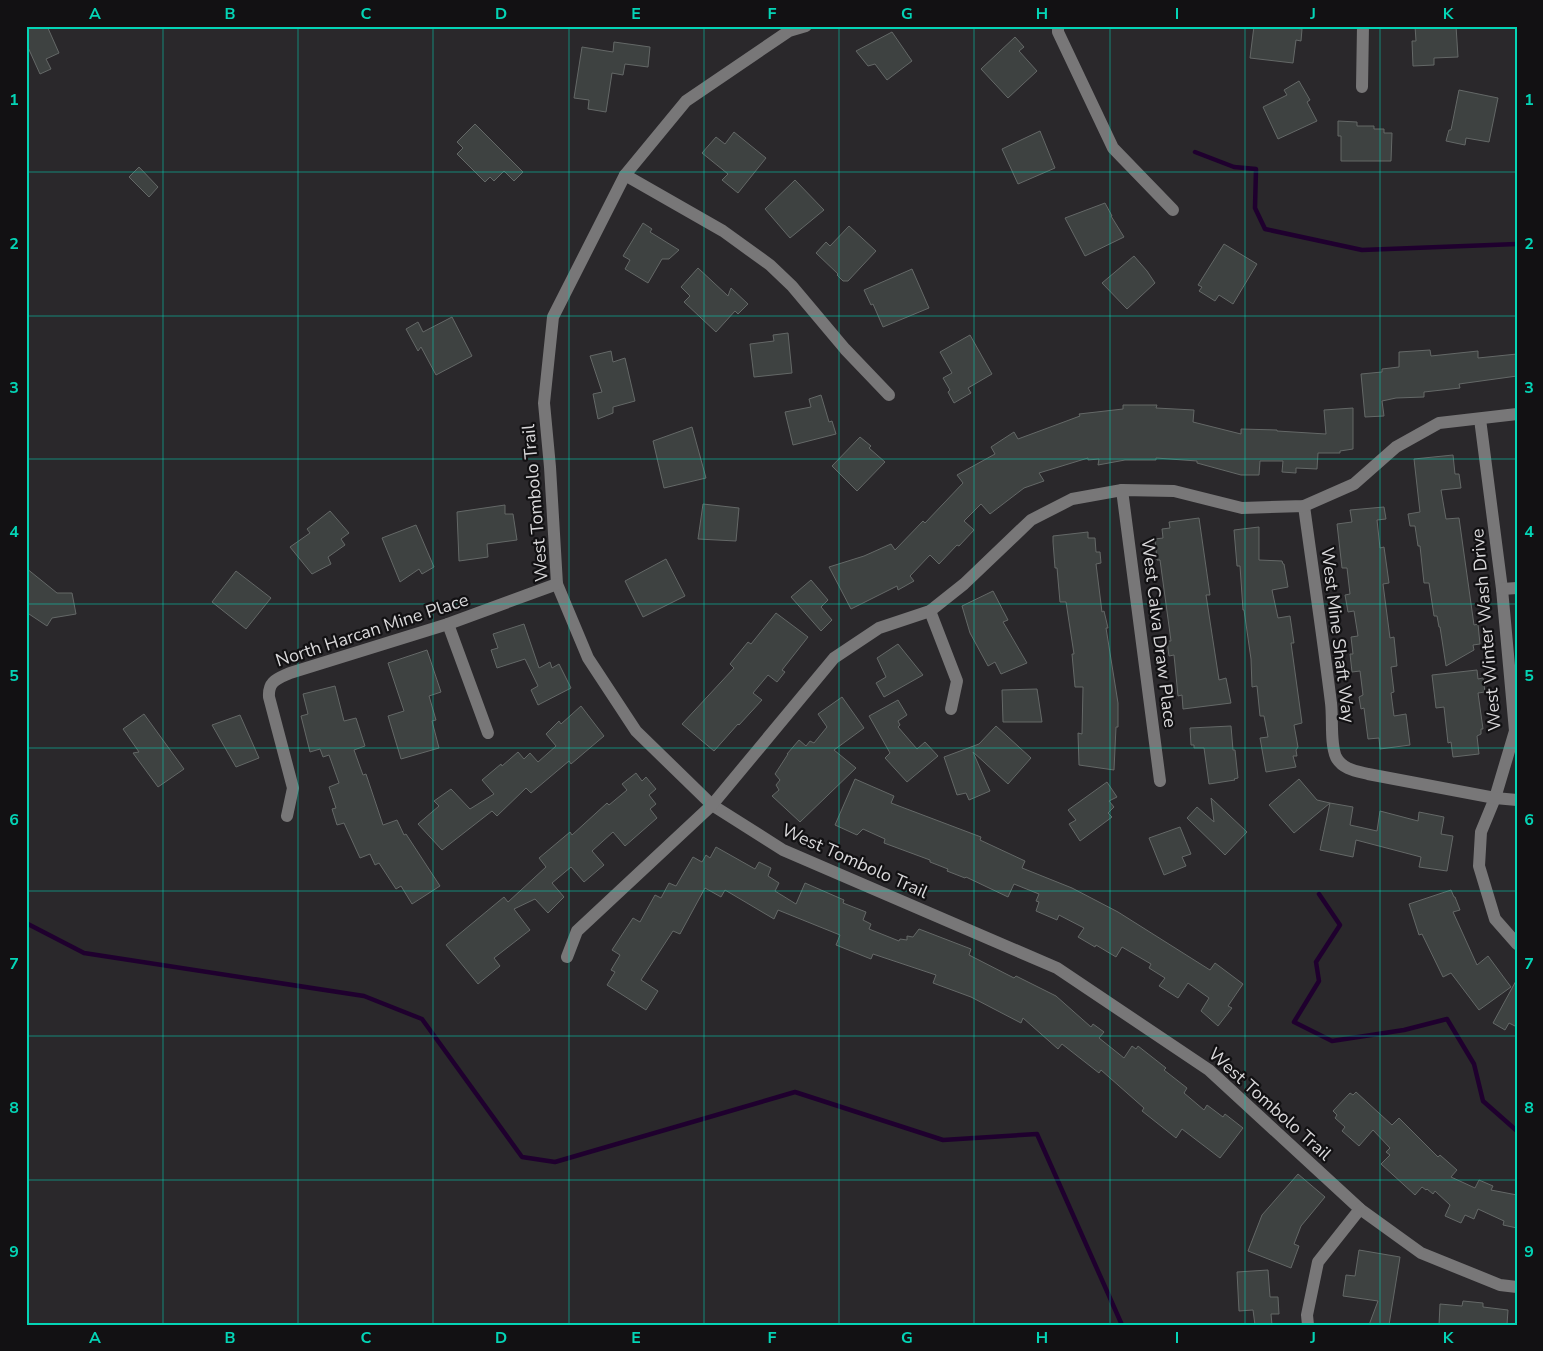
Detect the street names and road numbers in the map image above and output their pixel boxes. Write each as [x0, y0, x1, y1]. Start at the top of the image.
street label: West Tombolo Trail [516, 423, 554, 583]
street label: West Winter Wash Drive [1465, 528, 1507, 732]
street label: West Calva Draw Place [1135, 537, 1183, 729]
street label: West Mine Shaft Way [1315, 546, 1361, 725]
street label: North Harcan Mine Place [272, 587, 472, 673]
street label: West Tombolo Trail [778, 818, 933, 904]
street label: West Tombolo Trail [1203, 1042, 1337, 1166]

